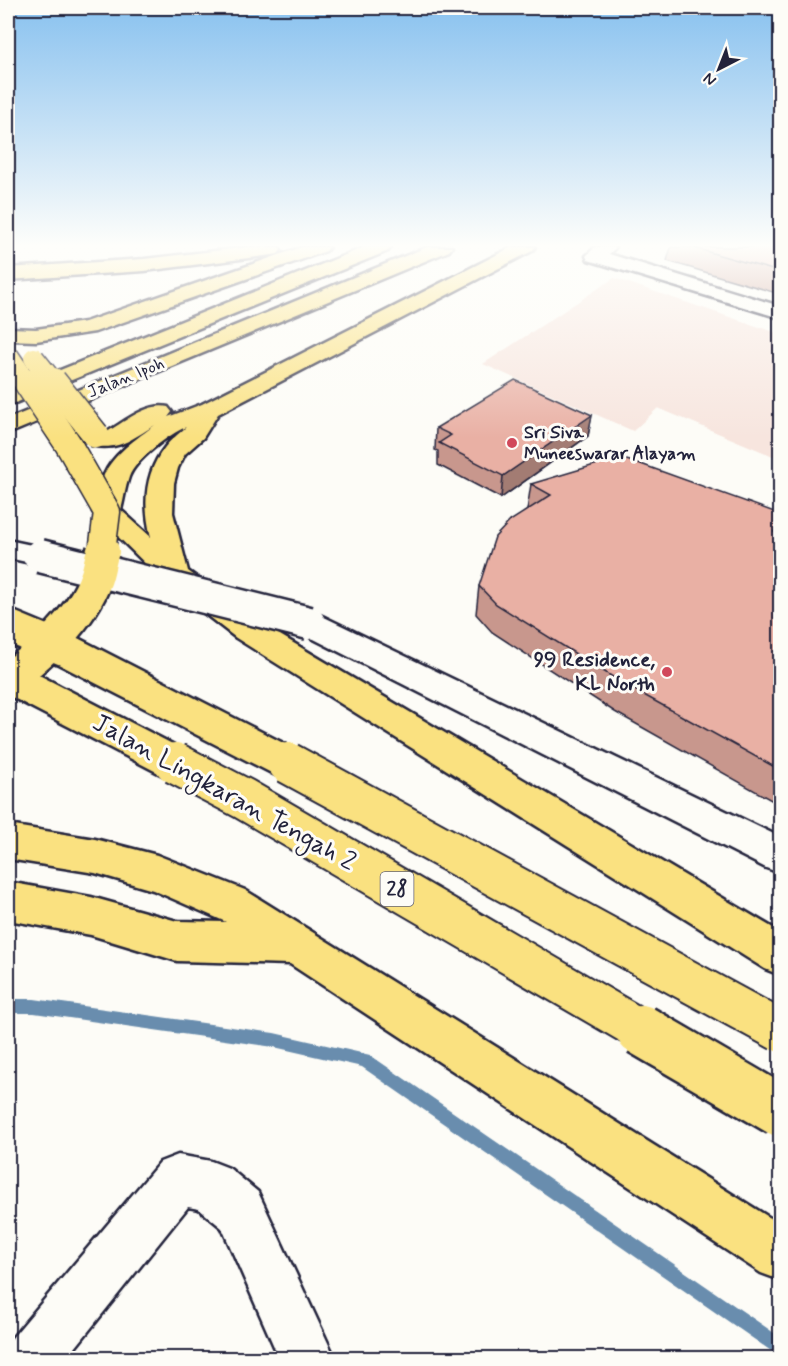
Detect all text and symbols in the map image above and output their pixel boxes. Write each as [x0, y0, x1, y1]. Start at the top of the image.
north arrow [689, 39, 749, 99]
text: N [699, 68, 721, 90]
street label: Jalan Ipoh [84, 352, 168, 404]
place label: Sri Siva Muneeswarar Alayam [524, 421, 696, 466]
marker: Sri Siva Muneeswarar Alayam [505, 436, 519, 450]
place label: 99 Residence, KL North [534, 646, 655, 698]
marker: 99 Residence, KL North [660, 665, 674, 679]
street label: Jalan Lingkaran Tengah 2 [85, 706, 362, 882]
road number: 28 [380, 872, 414, 906]

